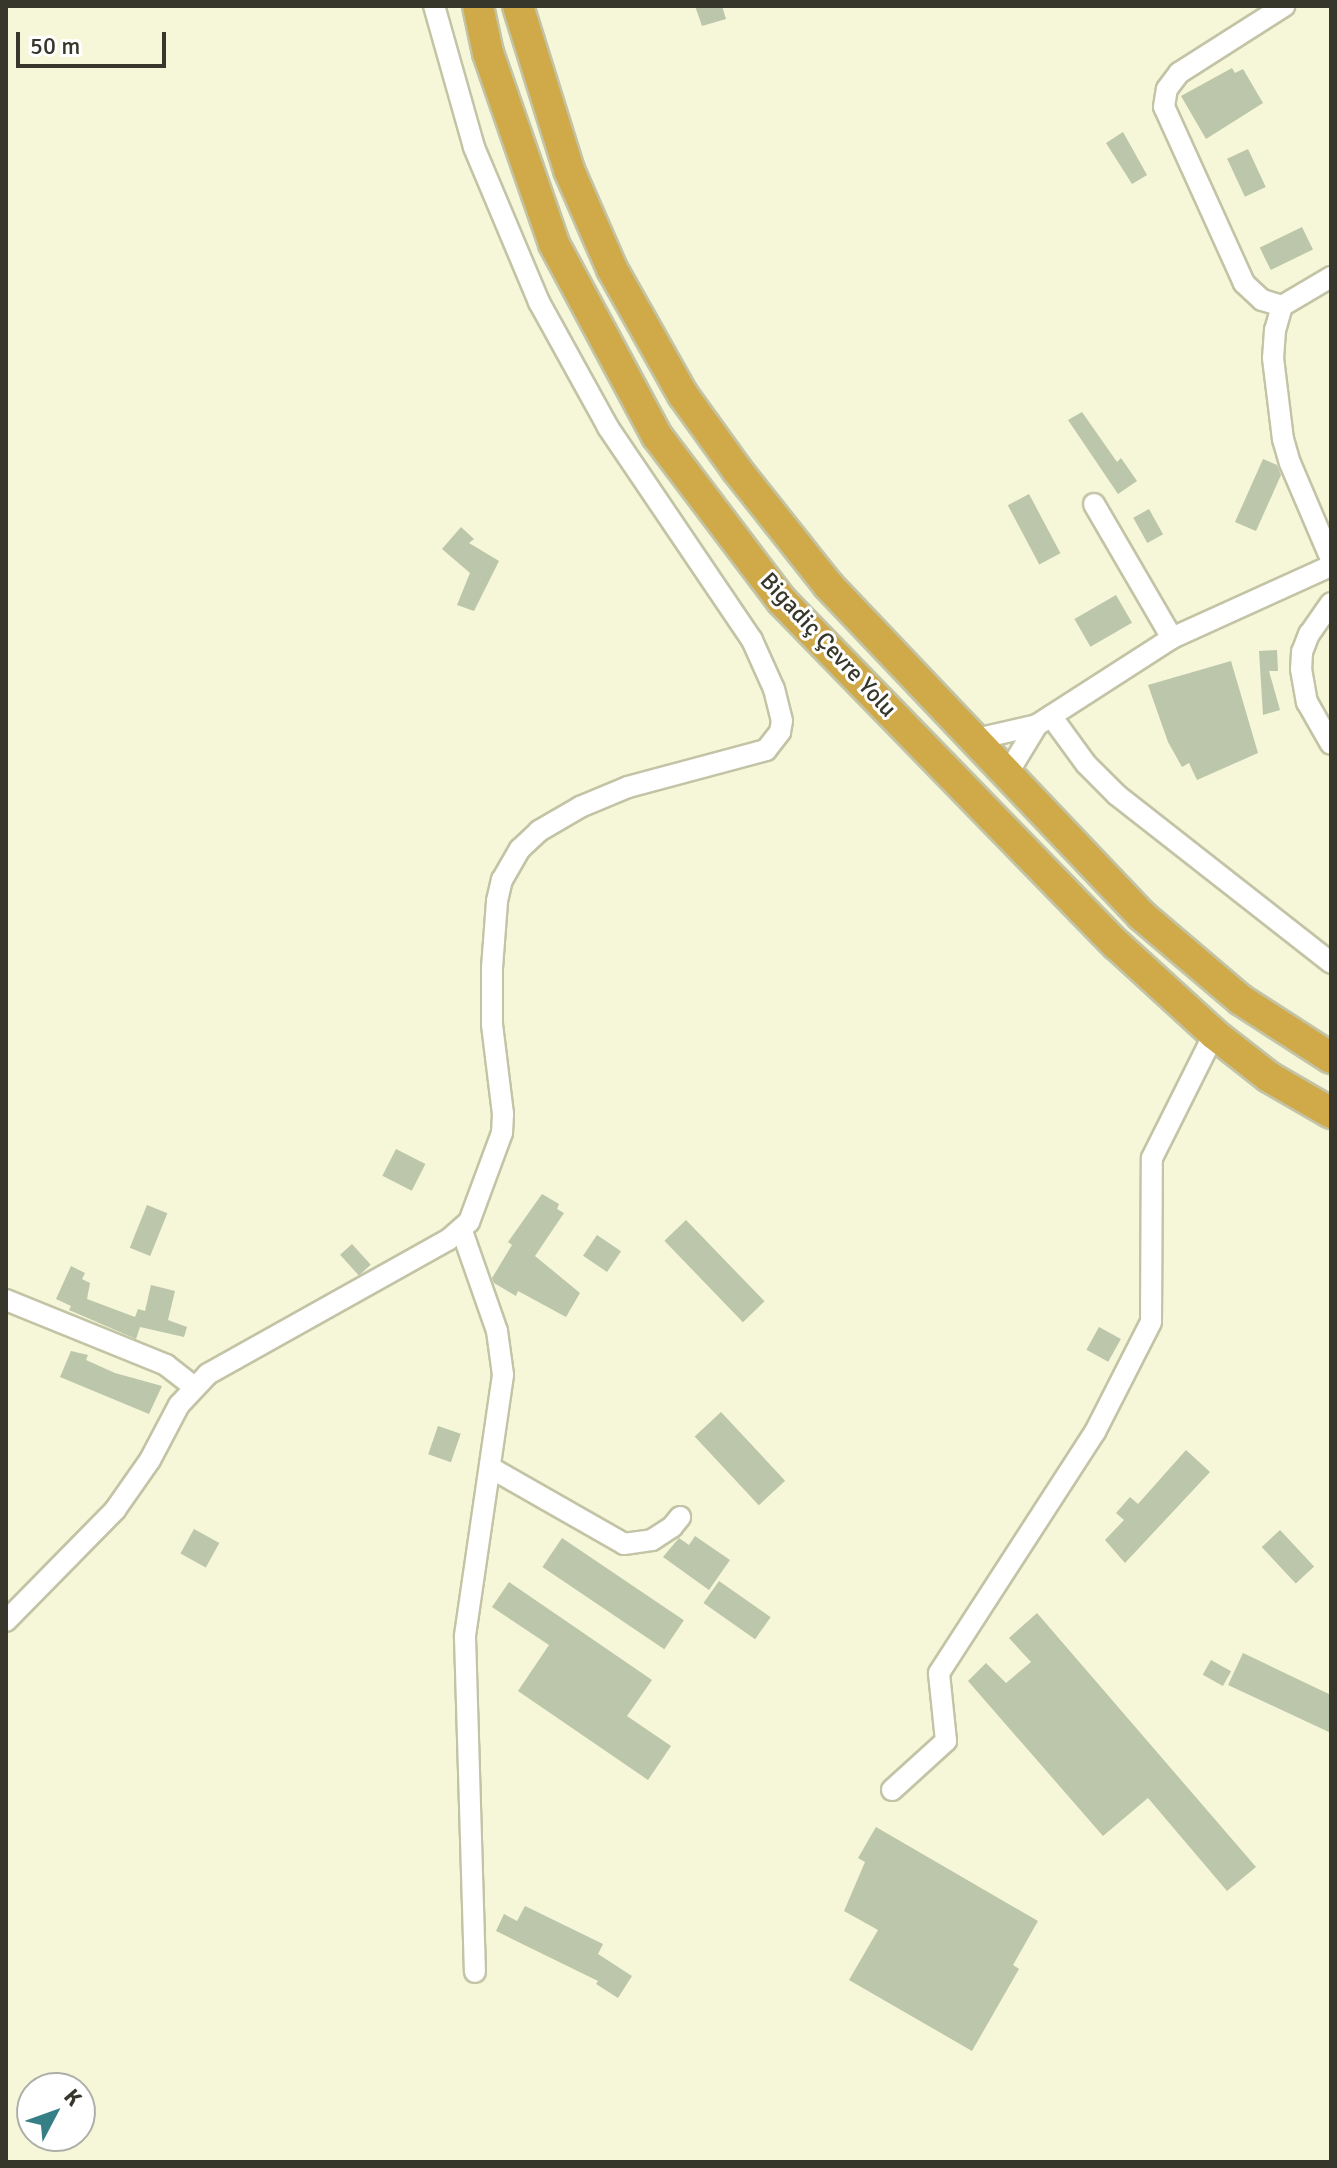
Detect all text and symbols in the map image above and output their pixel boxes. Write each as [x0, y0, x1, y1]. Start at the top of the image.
scale bar [20, 16, 170, 66]
text: 50 m [30, 31, 80, 61]
street label: Bigadiç Çevre Yolu [754, 567, 902, 723]
north arrow [16, 2072, 96, 2152]
text: K [58, 2083, 88, 2111]

